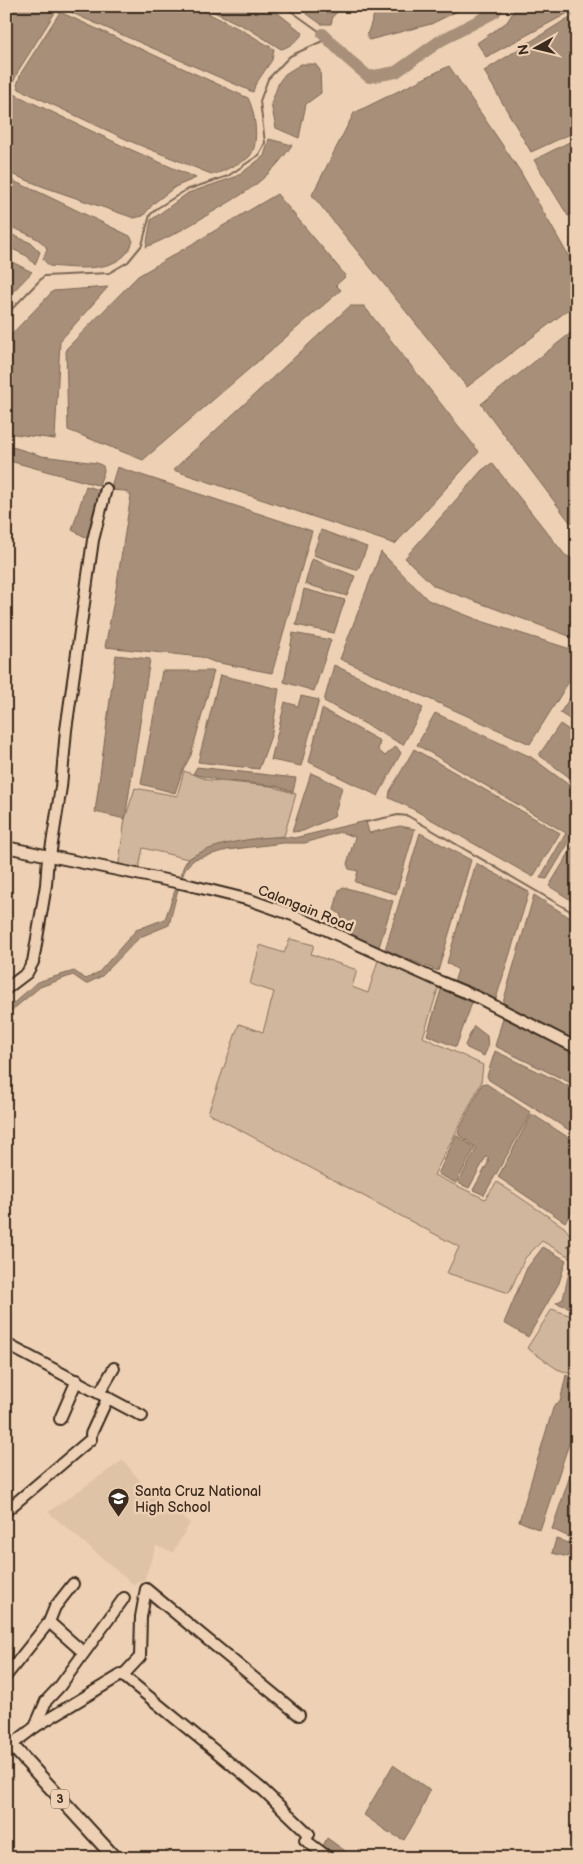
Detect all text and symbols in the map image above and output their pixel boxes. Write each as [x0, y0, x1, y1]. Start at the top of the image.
north arrow [510, 22, 560, 72]
text: N [514, 43, 533, 56]
street label: Calangain Road [256, 882, 356, 935]
place label: Santa Cruz National High School [135, 1483, 261, 1516]
school or university icon: Santa Cruz National High School [107, 1487, 131, 1518]
road number: 3 [51, 1790, 69, 1808]

